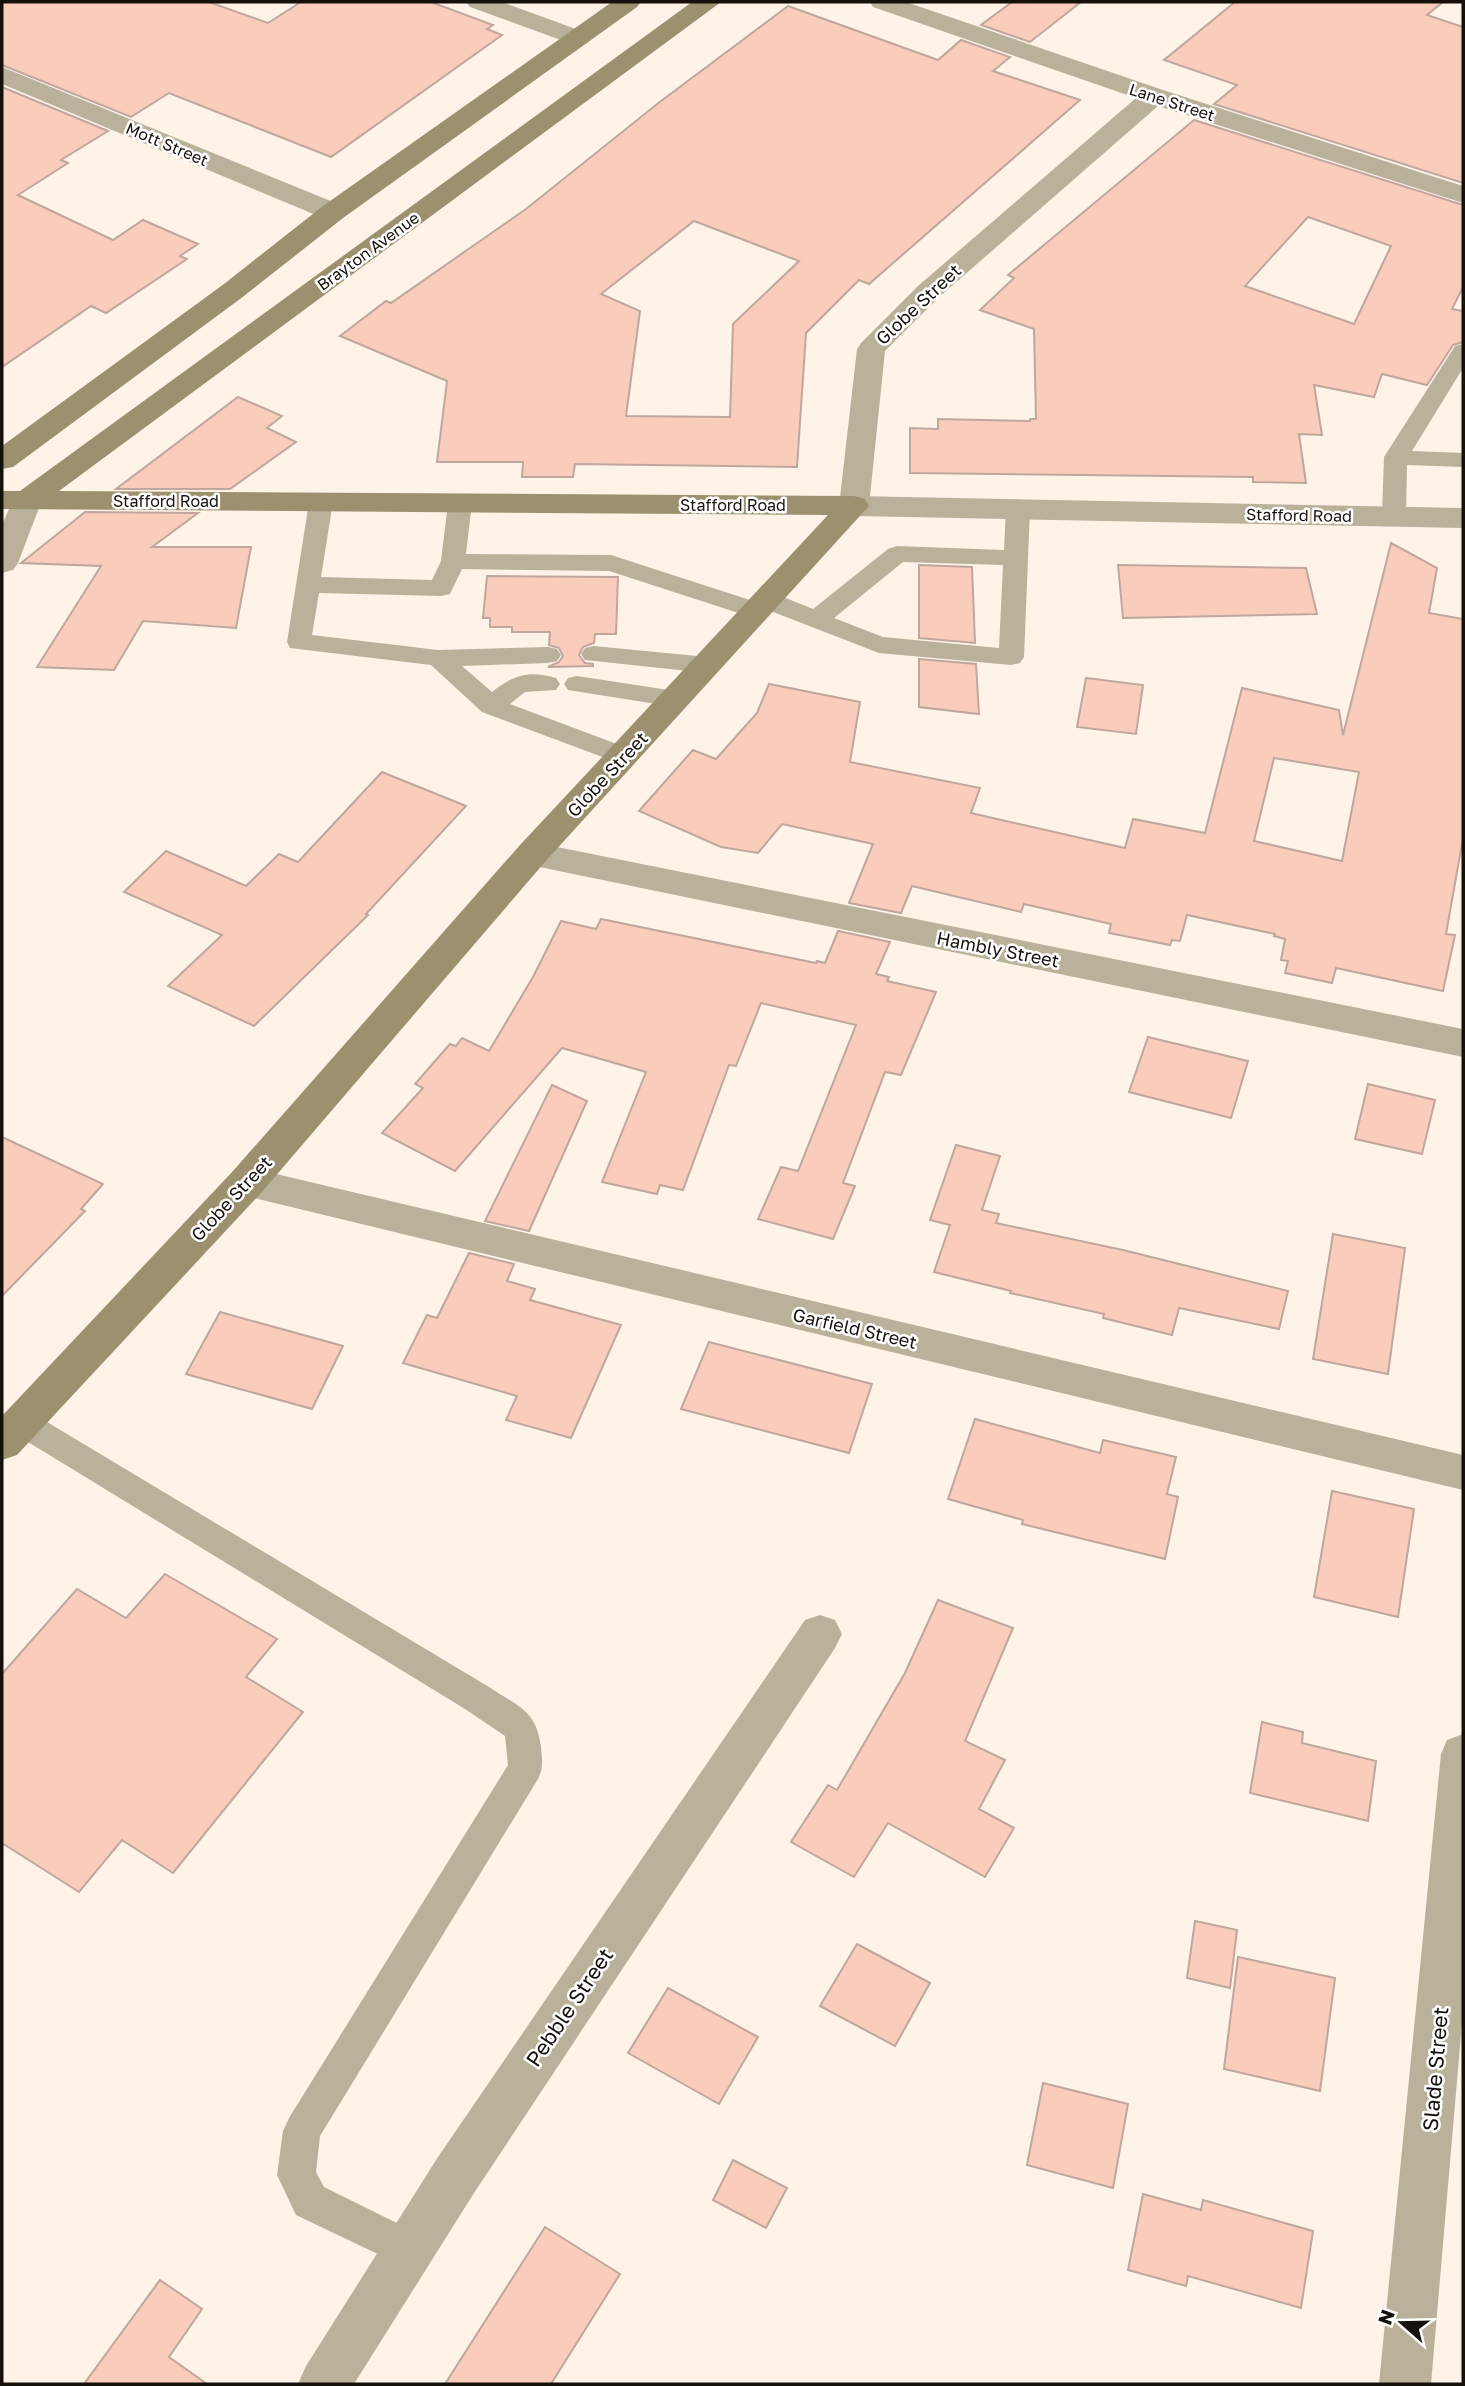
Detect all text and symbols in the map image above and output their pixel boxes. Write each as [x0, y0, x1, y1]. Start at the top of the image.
street label: Lane Street [1127, 79, 1217, 125]
street label: Mott Street [123, 118, 211, 170]
street label: Brayton Avenue [313, 207, 423, 295]
street label: Globe Street [871, 259, 965, 349]
street label: Stafford Road [113, 491, 219, 511]
street label: Stafford Road [680, 495, 786, 515]
street label: Stafford Road [1246, 504, 1352, 526]
street label: Globe Street [562, 727, 652, 821]
street label: Hambly Street [935, 926, 1061, 972]
street label: Globe Street [186, 1151, 276, 1245]
street label: Garfield Street [791, 1303, 919, 1353]
street label: Pebble Street [520, 1943, 618, 2071]
street label: Slade Street [1417, 2006, 1453, 2132]
north arrow [1367, 2288, 1437, 2358]
text: N [1372, 2306, 1399, 2328]

